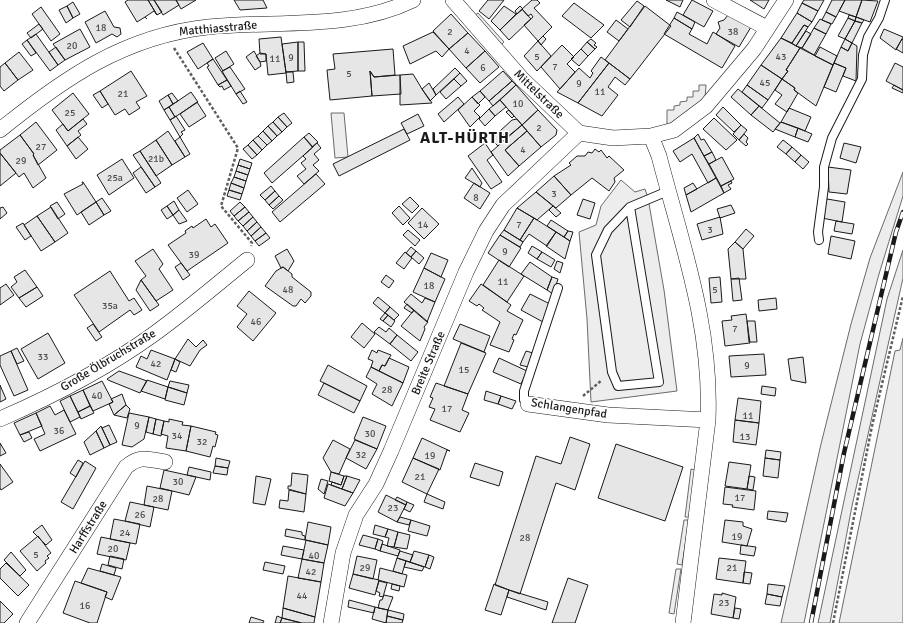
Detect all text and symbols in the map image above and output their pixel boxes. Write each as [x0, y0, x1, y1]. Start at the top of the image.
street label: Matthiasstraße [178, 18, 258, 39]
house number: 18 [96, 22, 106, 34]
house number: 2 [447, 26, 453, 38]
house number: 38 [728, 26, 738, 38]
house number: 20 [67, 40, 77, 52]
house number: 4 [464, 45, 470, 57]
house number: 5 [534, 51, 540, 63]
house number: 43 [776, 51, 786, 63]
house number: 9 [288, 52, 294, 64]
house number: 11 [270, 53, 280, 65]
house number: 7 [552, 61, 558, 73]
house number: 6 [480, 62, 486, 74]
street label: Mittelstraße [510, 67, 567, 122]
house number: 5 [346, 68, 352, 80]
house number: 45 [760, 77, 770, 89]
house number: 9 [576, 78, 582, 90]
house number: 11 [595, 86, 605, 98]
house number: 21 [118, 88, 128, 100]
house number: 10 [513, 98, 523, 110]
house number: 25 [65, 107, 75, 119]
house number: 2 [536, 122, 542, 134]
district label: ALT-HÜRTH [420, 128, 510, 148]
house number: 27 [36, 141, 46, 153]
house number: 4 [520, 144, 526, 156]
house number: 21b [148, 153, 164, 165]
house number: 29 [16, 155, 26, 167]
house number: 25a [107, 172, 123, 184]
house number: 3 [551, 188, 557, 200]
house number: 8 [473, 192, 479, 204]
house number: 14 [418, 219, 429, 231]
house number: 7 [516, 219, 522, 231]
house number: 3 [707, 224, 713, 236]
house number: 9 [502, 246, 508, 258]
house number: 39 [189, 249, 199, 261]
house number: 11 [498, 276, 508, 288]
house number: 18 [424, 280, 434, 292]
house number: 48 [283, 284, 293, 296]
house number: 5 [712, 284, 718, 296]
house number: 35a [102, 300, 118, 312]
house number: 46 [251, 316, 261, 328]
house number: 7 [732, 323, 738, 335]
street label: Große Ölbruchstraße [58, 326, 159, 395]
street label: Breite Straße [408, 329, 449, 397]
house number: 33 [38, 351, 48, 363]
house number: 42 [151, 358, 161, 370]
house number: 9 [744, 360, 750, 372]
house number: 15 [459, 364, 469, 376]
house number: 28 [382, 384, 392, 396]
house number: 40 [92, 390, 102, 402]
street label: Schlangenpfad [530, 395, 608, 422]
house number: 17 [442, 403, 452, 415]
house number: 11 [743, 410, 753, 422]
house number: 9 [134, 420, 140, 432]
house number: 36 [54, 425, 64, 437]
house number: 30 [365, 428, 375, 440]
house number: 34 [172, 430, 183, 442]
house number: 13 [740, 431, 750, 443]
house number: 32 [197, 436, 207, 448]
house number: 32 [356, 449, 366, 461]
house number: 19 [425, 450, 435, 462]
house number: 21 [415, 471, 425, 483]
house number: 30 [173, 476, 183, 488]
house number: 17 [735, 492, 745, 504]
house number: 28 [153, 493, 163, 505]
street label: Harffstraße [66, 498, 111, 557]
house number: 23 [388, 502, 398, 514]
house number: 26 [135, 509, 145, 521]
house number: 24 [120, 527, 131, 539]
house number: 19 [732, 531, 742, 543]
house number: 28 [520, 532, 530, 544]
house number: 20 [108, 543, 118, 555]
house number: 5 [33, 549, 39, 561]
house number: 40 [309, 550, 319, 562]
house number: 29 [360, 562, 370, 574]
house number: 21 [727, 562, 737, 574]
house number: 42 [306, 566, 316, 578]
house number: 44 [297, 590, 308, 602]
house number: 23 [719, 597, 729, 609]
house number: 16 [80, 600, 90, 612]

